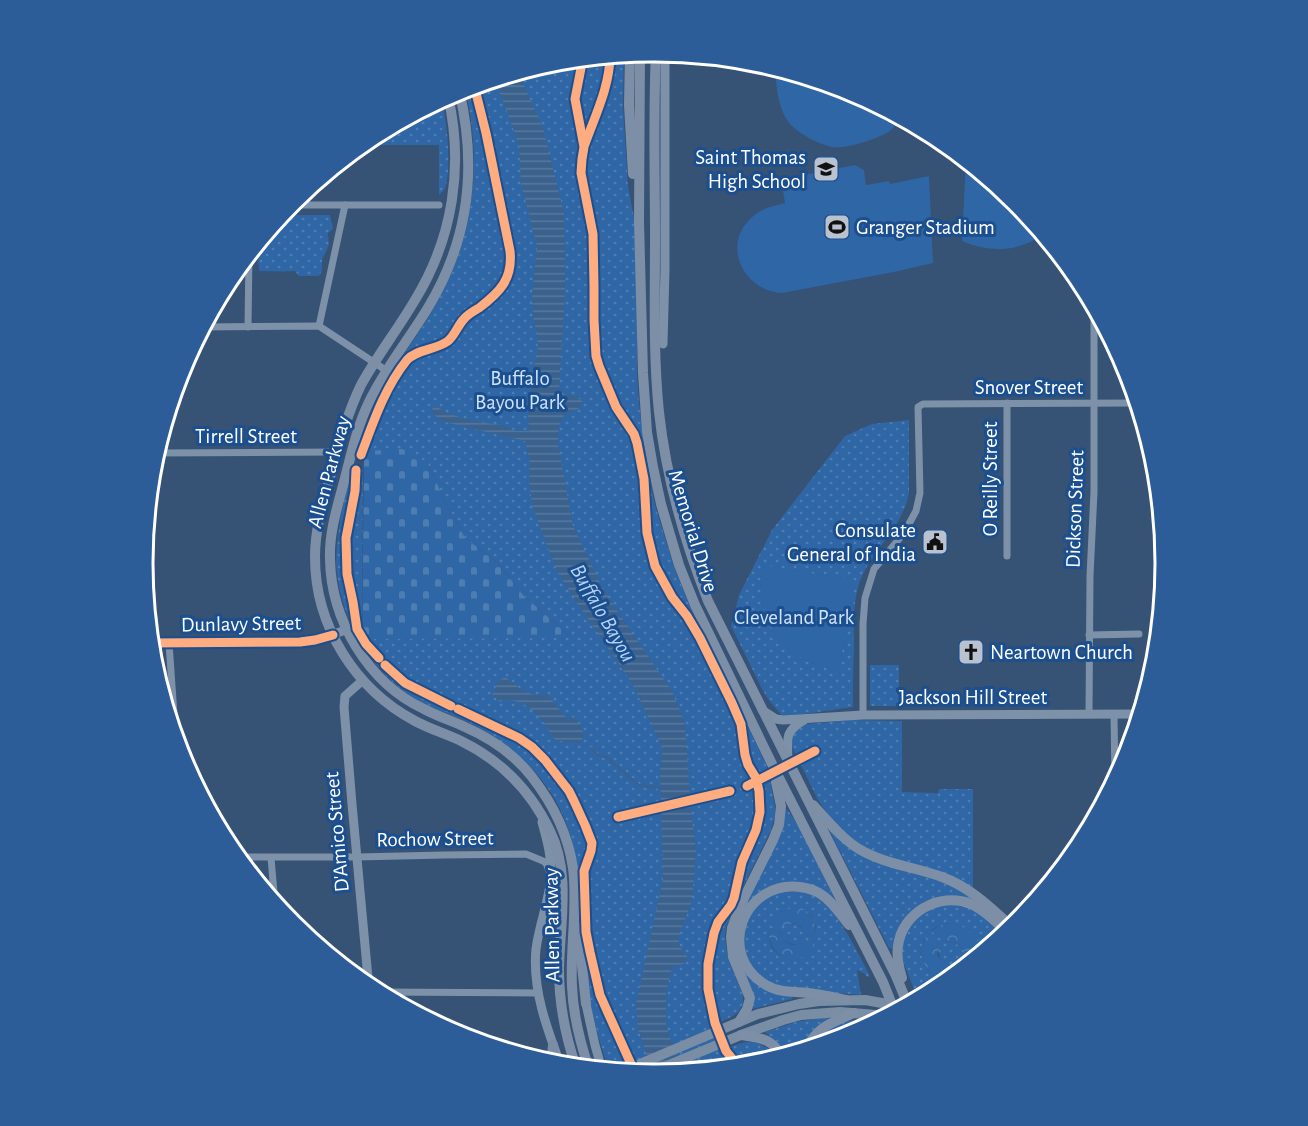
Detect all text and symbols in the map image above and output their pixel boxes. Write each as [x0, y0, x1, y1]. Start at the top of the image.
place label: Saint Thomas High School [695, 147, 806, 192]
school or university icon: Saint Thomas High School [811, 154, 841, 184]
sports icon: Granger Stadium [822, 212, 852, 242]
place label: Granger Stadium [856, 217, 995, 238]
park label: Buffalo Bayou Park [475, 368, 565, 413]
street label: Snover Street [975, 377, 1084, 398]
street label: Allen Parkway [304, 414, 354, 530]
street label: O Reilly Street [980, 421, 1001, 536]
street label: Tirrell Street [195, 426, 297, 447]
street label: Dickson Street [1062, 449, 1088, 568]
street label: Memorial Drive [664, 467, 722, 595]
place label: Consulate General of India [787, 520, 916, 565]
public building icon: Consulate General of India [920, 527, 950, 557]
water label: Buffalo Bayou [566, 560, 640, 666]
park label: Cleveland Park [734, 607, 854, 628]
street label: Dunlavy Street [181, 612, 302, 636]
church icon: Neartown Church [956, 637, 986, 667]
place label: Neartown Church [990, 642, 1133, 663]
street label: Jackson Hill Street [899, 687, 1047, 708]
street label: D'Amico Street [321, 771, 353, 893]
street label: Rochow Street [376, 827, 494, 851]
street label: Allen Parkway [540, 867, 564, 983]

